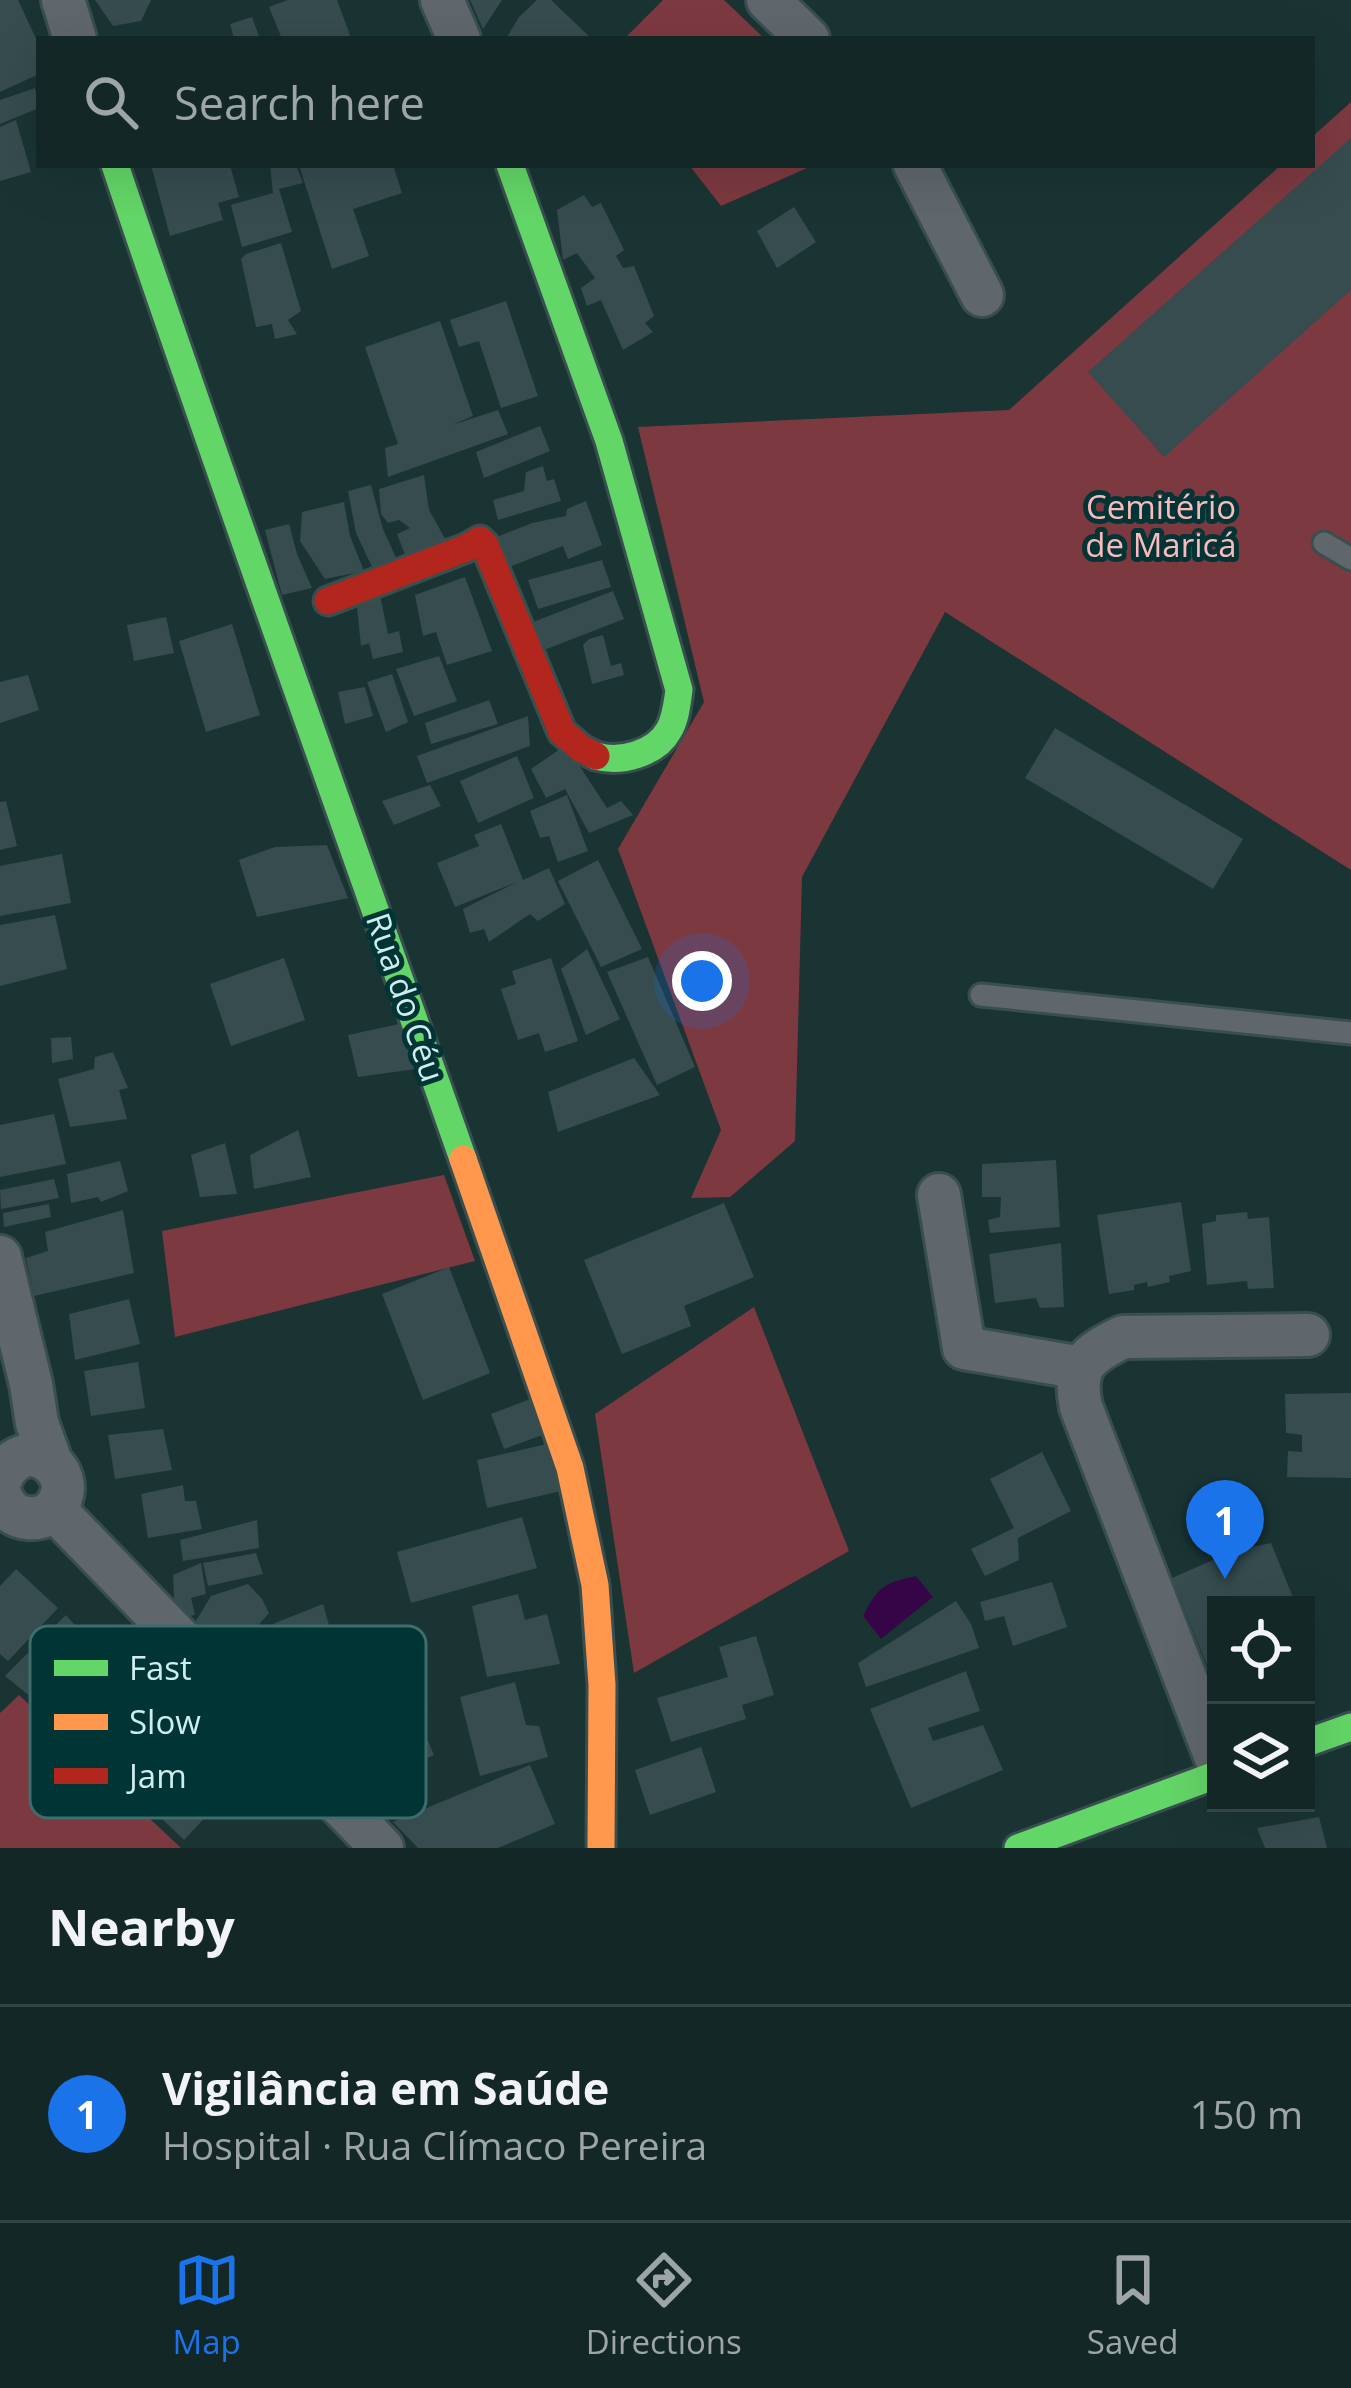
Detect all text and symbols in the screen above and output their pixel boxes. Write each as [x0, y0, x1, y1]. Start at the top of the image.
search box [36, 36, 1315, 168]
icon: search [78, 69, 144, 135]
text: Search here [174, 72, 425, 133]
park label: Cemitério de Maricá [1085, 484, 1237, 567]
street label: Rua do Céu [356, 907, 456, 1087]
your location [672, 951, 732, 1011]
pin: 1 [1186, 1480, 1264, 1579]
map controls [1207, 1596, 1315, 1812]
button: locate [1207, 1596, 1315, 1704]
legend [30, 1626, 426, 1818]
text: Fast [129, 1645, 192, 1690]
text: Slow [129, 1699, 201, 1744]
button: layers [1207, 1704, 1315, 1812]
text: Jam [126, 1753, 187, 1798]
text: Nearby [48, 1891, 235, 1961]
text: Vigilância em Saúde [162, 2057, 609, 2118]
text: 1 [76, 2087, 98, 2140]
text: 150 m [1190, 2087, 1303, 2140]
text: Hospital · Rua Clímaco Pereira [162, 2118, 707, 2171]
tab: Map [173, 2247, 241, 2364]
tab: Directions [586, 2247, 742, 2364]
tab: Saved [1087, 2247, 1178, 2364]

